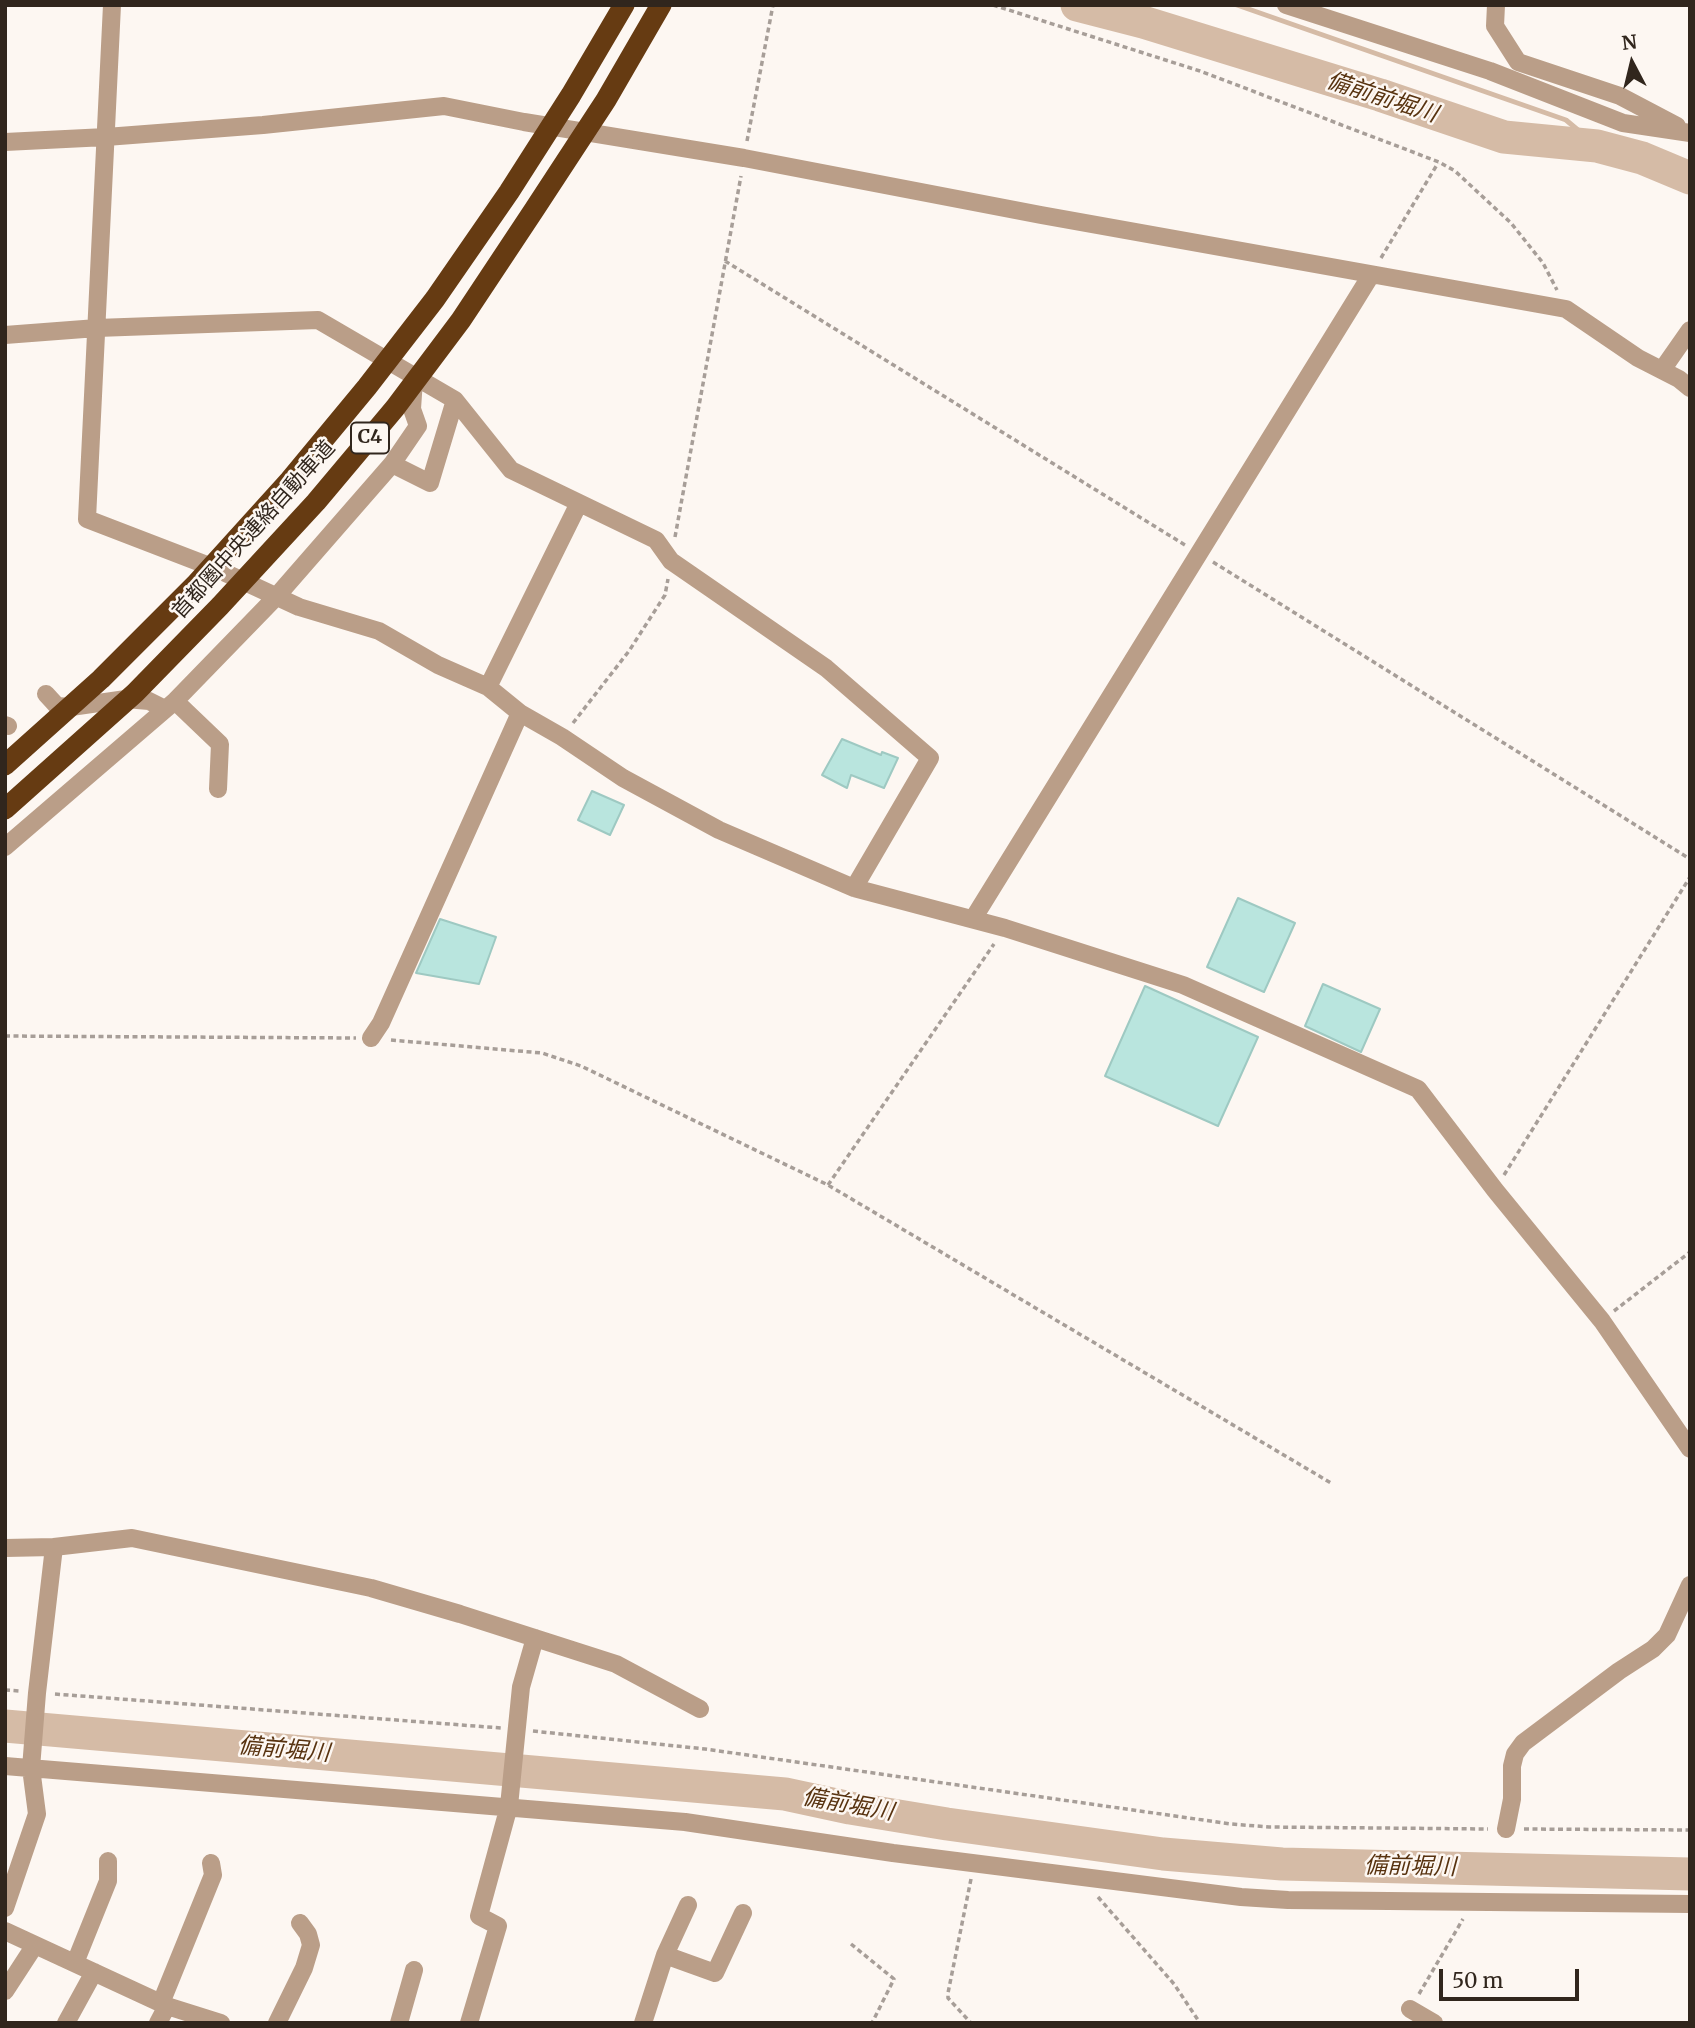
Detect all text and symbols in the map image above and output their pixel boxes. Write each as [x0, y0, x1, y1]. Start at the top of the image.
north arrow [1597, 28, 1667, 98]
text: N [1621, 29, 1638, 55]
water label: 備前前堀川 [1323, 67, 1441, 129]
road number: C4 [351, 422, 389, 453]
street label: 首都圏中央連絡自動車道 [167, 436, 341, 624]
water label: 備前堀川 [237, 1732, 331, 1768]
water label: 備前堀川 [800, 1783, 896, 1827]
water label: 備前堀川 [1364, 1852, 1456, 1882]
scale bar [1443, 1954, 1583, 1998]
text: 50 m [1452, 1967, 1503, 1994]

